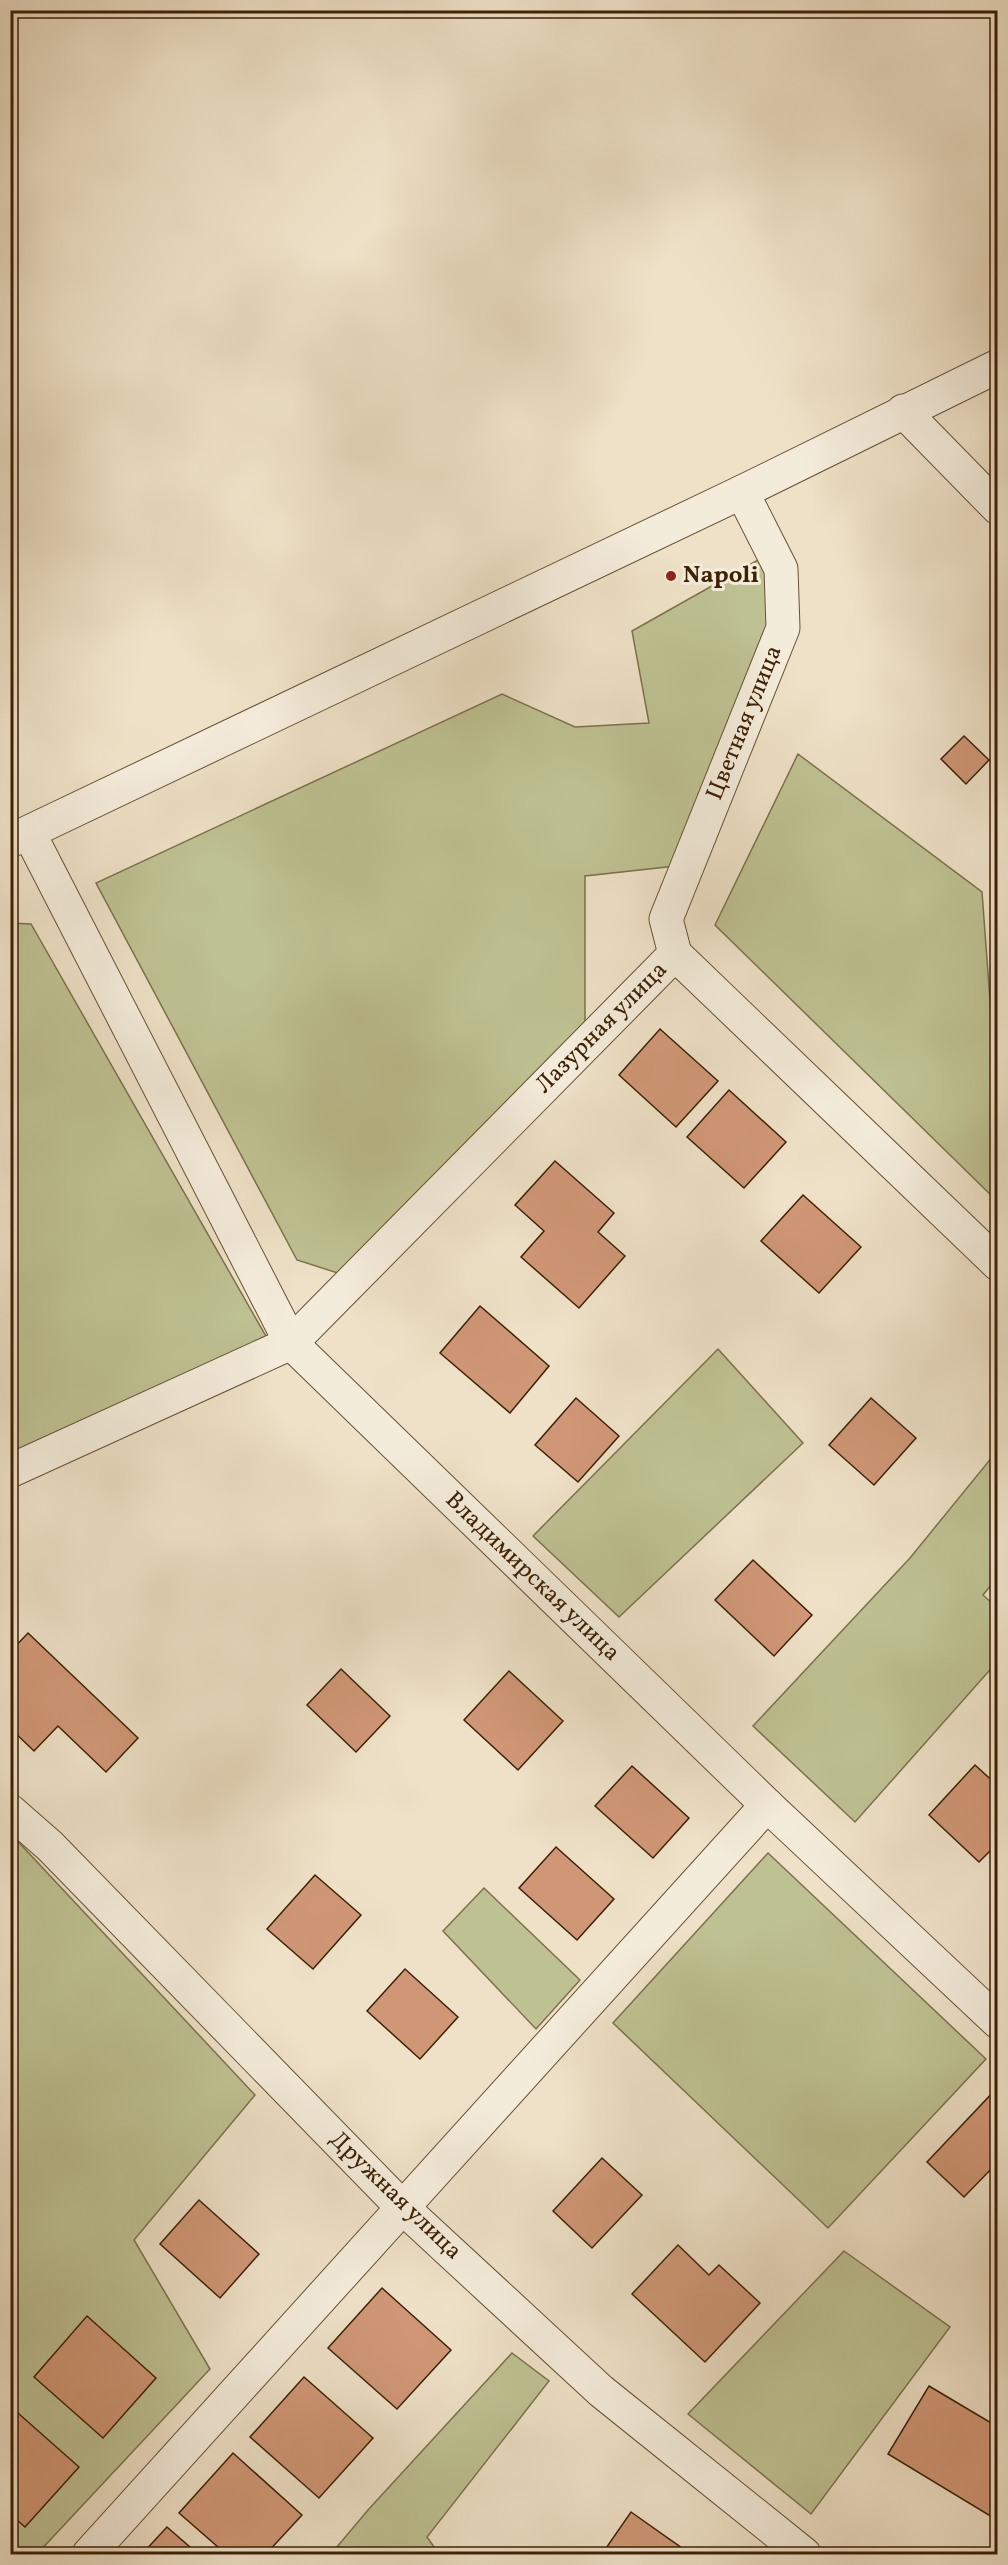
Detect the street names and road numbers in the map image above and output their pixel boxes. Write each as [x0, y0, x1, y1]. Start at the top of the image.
street label: Цветная улица [698, 640, 792, 806]
street label: Лазурная улица [528, 954, 676, 1102]
street label: Владимирская улица [437, 1484, 627, 1670]
street label: Дружная улица [321, 2124, 469, 2268]

